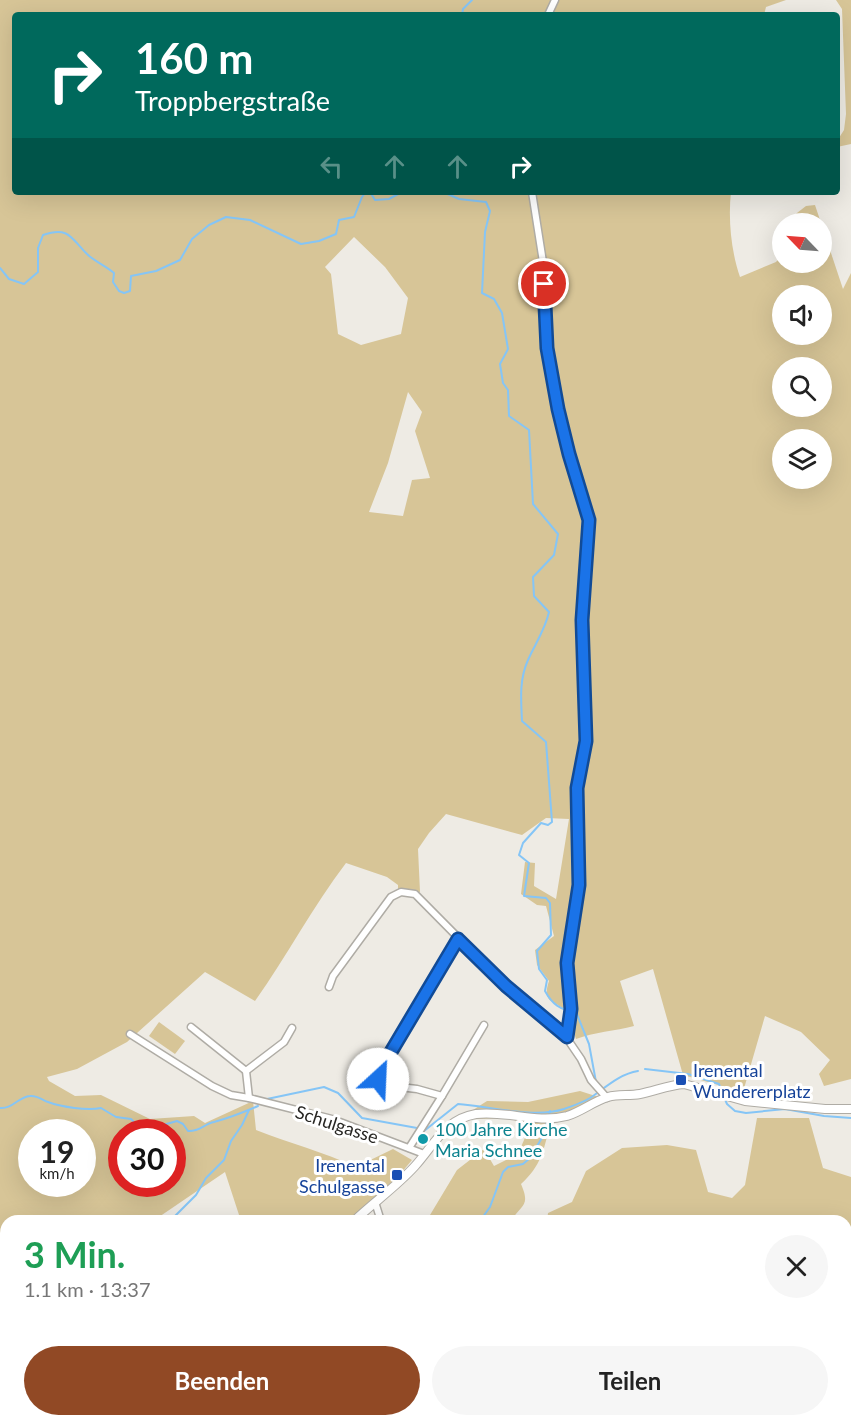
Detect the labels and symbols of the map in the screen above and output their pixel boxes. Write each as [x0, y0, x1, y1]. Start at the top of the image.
north arrow [772, 213, 832, 273]
pin [518, 258, 569, 309]
position arrow [346, 1047, 410, 1111]
place label: Irenental Wundererplatz [693, 1059, 811, 1102]
marker: Irenental Wundererplatz [674, 1073, 688, 1087]
street label: Schulgasse [293, 1100, 381, 1148]
place label: 100 Jahre Kirche Maria Schnee [435, 1118, 568, 1161]
speed limit sign: 30 [108, 1119, 186, 1197]
marker: 100 Jahre Kirche Maria Schnee [416, 1132, 430, 1146]
place label: Irenental Schulgasse [299, 1154, 385, 1197]
marker: Irenental Schulgasse [390, 1168, 404, 1182]

